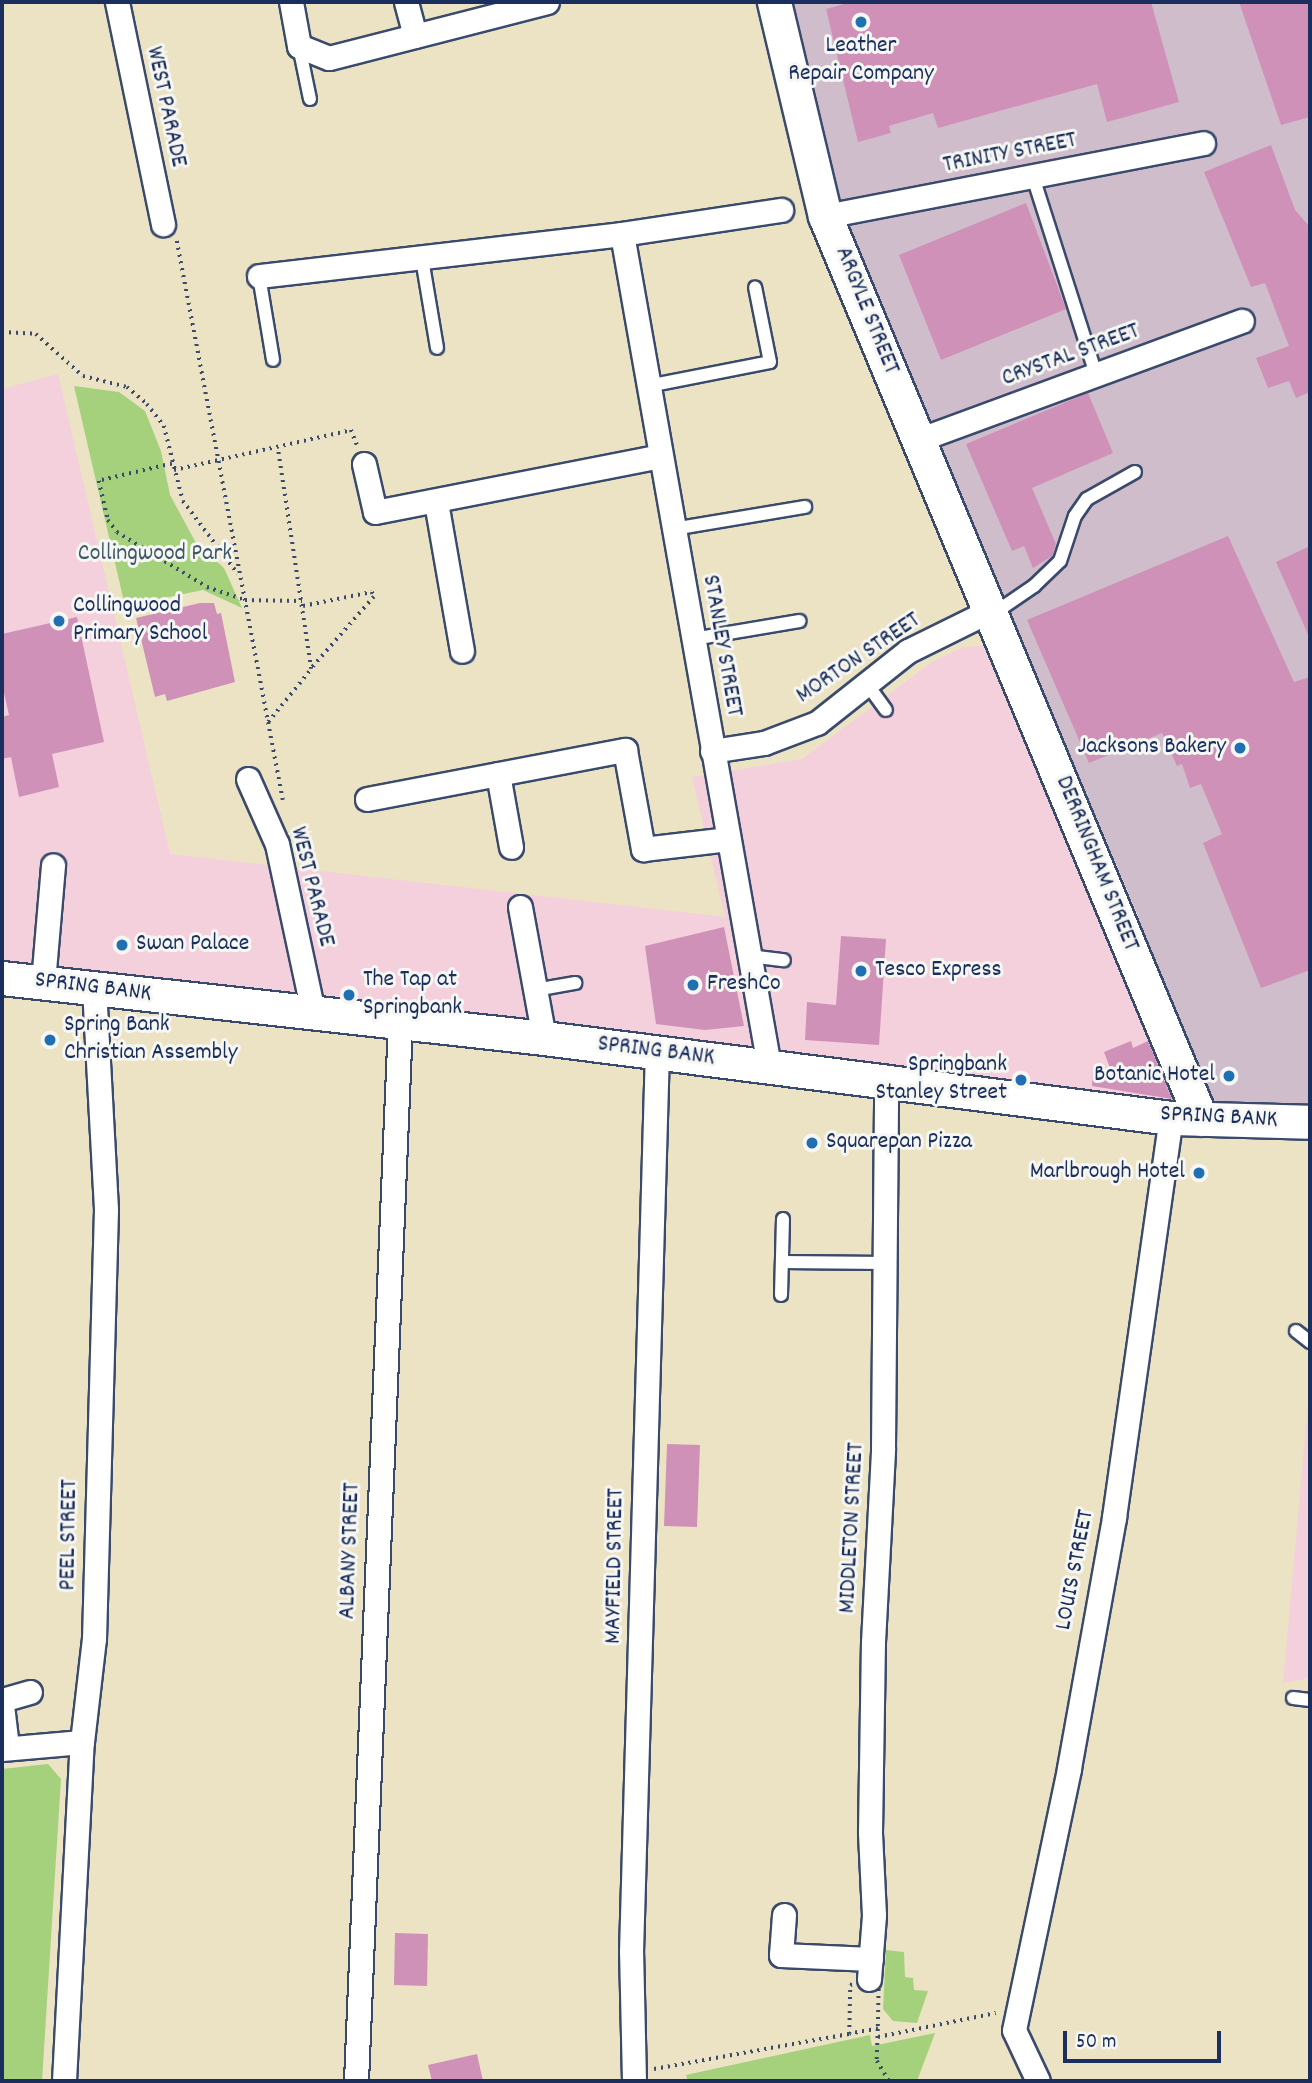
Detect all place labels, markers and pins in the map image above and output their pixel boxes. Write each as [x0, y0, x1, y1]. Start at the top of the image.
marker: Leather Repair Company [853, 14, 869, 30]
place label: Leather Repair Company [788, 33, 934, 89]
place label: Collingwood Primary School [73, 593, 207, 649]
marker: Collingwood Primary School [51, 613, 67, 629]
place label: Jacksons Bakery [1077, 734, 1226, 762]
marker: Jacksons Bakery [1232, 740, 1248, 756]
place label: Swan Palace [136, 931, 249, 959]
marker: Swan Palace [114, 937, 130, 953]
place label: Tesco Express [875, 957, 1002, 985]
marker: Tesco Express [853, 963, 869, 979]
place label: The Tap at Springbank [363, 967, 462, 1023]
place label: FreshCo [707, 971, 781, 999]
marker: FreshCo [685, 977, 701, 993]
marker: The Tap at Springbank [341, 987, 357, 1003]
place label: Spring Bank Christian Assembly [64, 1012, 238, 1068]
marker: Spring Bank Christian Assembly [42, 1032, 58, 1048]
place label: Springbank Stanley Street [875, 1052, 1007, 1108]
place label: Botanic Hotel [1094, 1062, 1215, 1090]
marker: Botanic Hotel [1221, 1068, 1237, 1084]
marker: Springbank Stanley Street [1013, 1072, 1029, 1088]
place label: Squarepan Pizza [826, 1129, 972, 1157]
marker: Squarepan Pizza [804, 1135, 820, 1151]
place label: Marlbrough Hotel [1030, 1159, 1185, 1187]
marker: Marlbrough Hotel [1191, 1165, 1207, 1181]

